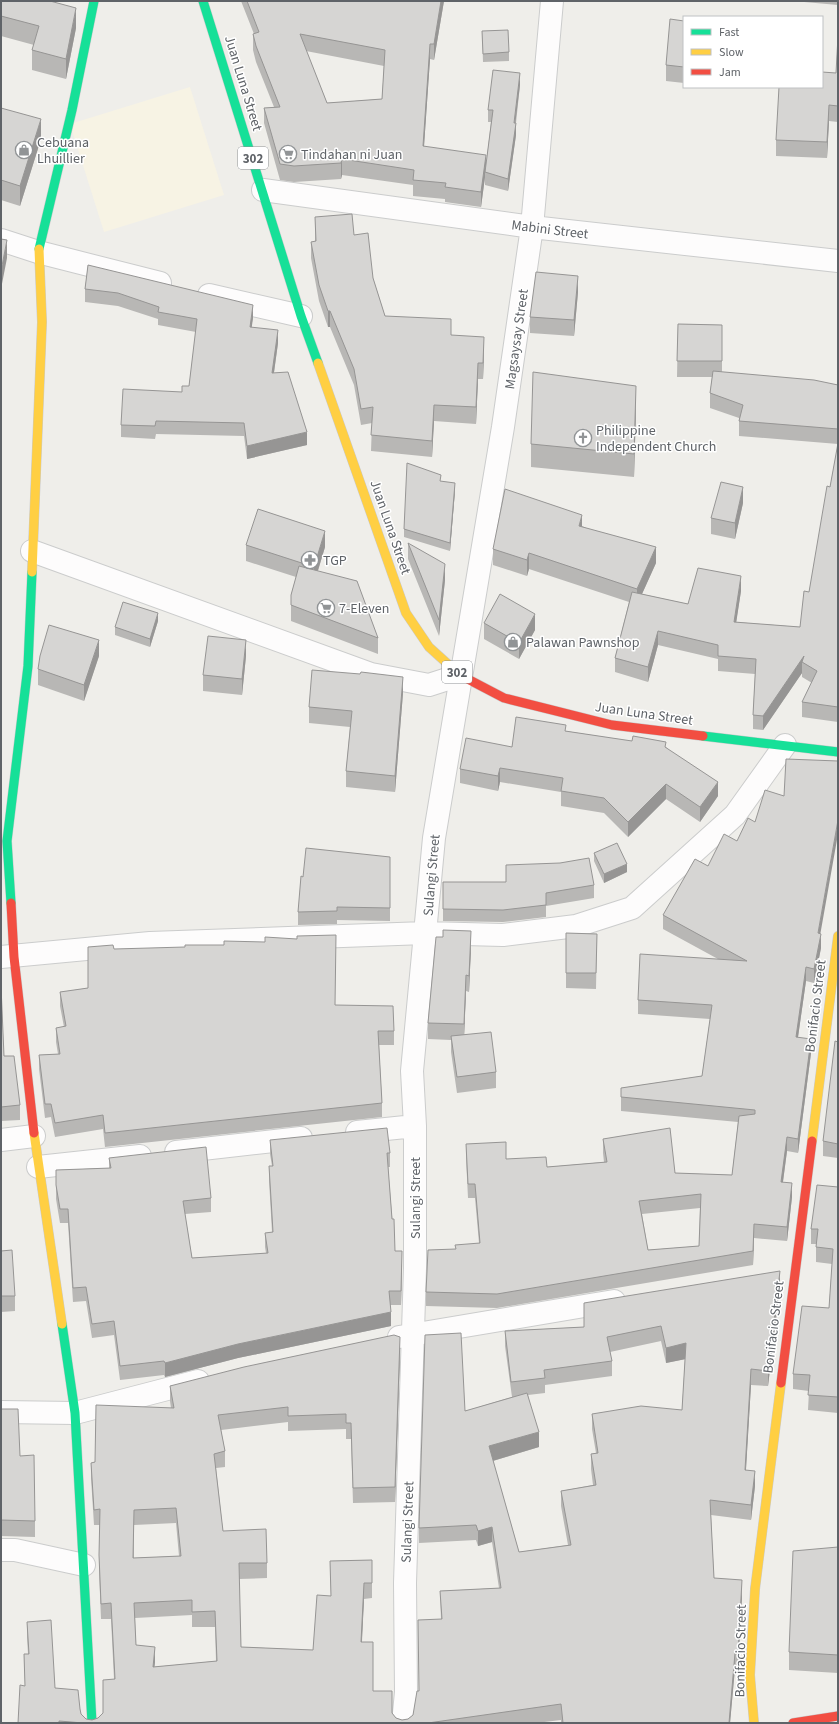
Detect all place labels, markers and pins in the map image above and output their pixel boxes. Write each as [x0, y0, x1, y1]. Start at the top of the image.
place label: Cebuana Lhuillier [37, 133, 89, 169]
shop icon: Cebuana Lhuillier [14, 140, 34, 160]
supermarket icon: Tindahan ni Juan [278, 144, 298, 164]
place label: Tindahan ni Juan [301, 145, 403, 165]
place label: Philippine Independent Church [596, 421, 716, 457]
church icon: Philippine Independent Church [573, 428, 593, 448]
pharmacy icon: TGP [300, 550, 320, 570]
place label: TGP [323, 551, 347, 571]
supermarket icon: 7-Eleven [316, 598, 336, 618]
place label: 7-Eleven [339, 599, 389, 619]
shop icon: Palawan Pawnshop [503, 632, 523, 652]
place label: Palawan Pawnshop [526, 633, 640, 653]

